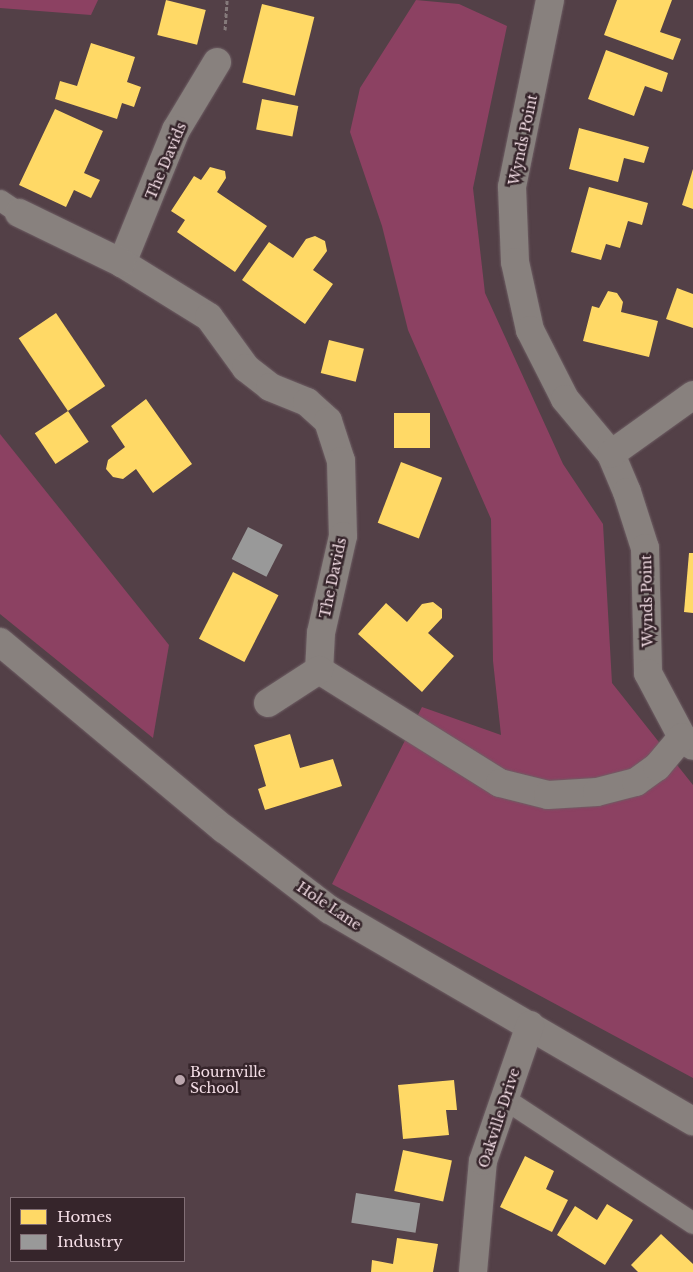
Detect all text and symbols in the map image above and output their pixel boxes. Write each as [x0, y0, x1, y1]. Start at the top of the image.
street label: Wynds Point [505, 93, 541, 187]
street label: The Davids [142, 120, 190, 202]
street label: The Davids [316, 536, 350, 620]
street label: Wynds Point [638, 555, 656, 647]
street label: Hole Lane [294, 878, 364, 934]
place label: Bournville School [190, 1064, 266, 1096]
street label: Oakville Drive [475, 1066, 523, 1170]
marker: Bournville School [174, 1074, 186, 1086]
legend [10, 1197, 185, 1262]
text: Homes [57, 1207, 112, 1226]
text: Industry [57, 1232, 123, 1251]

